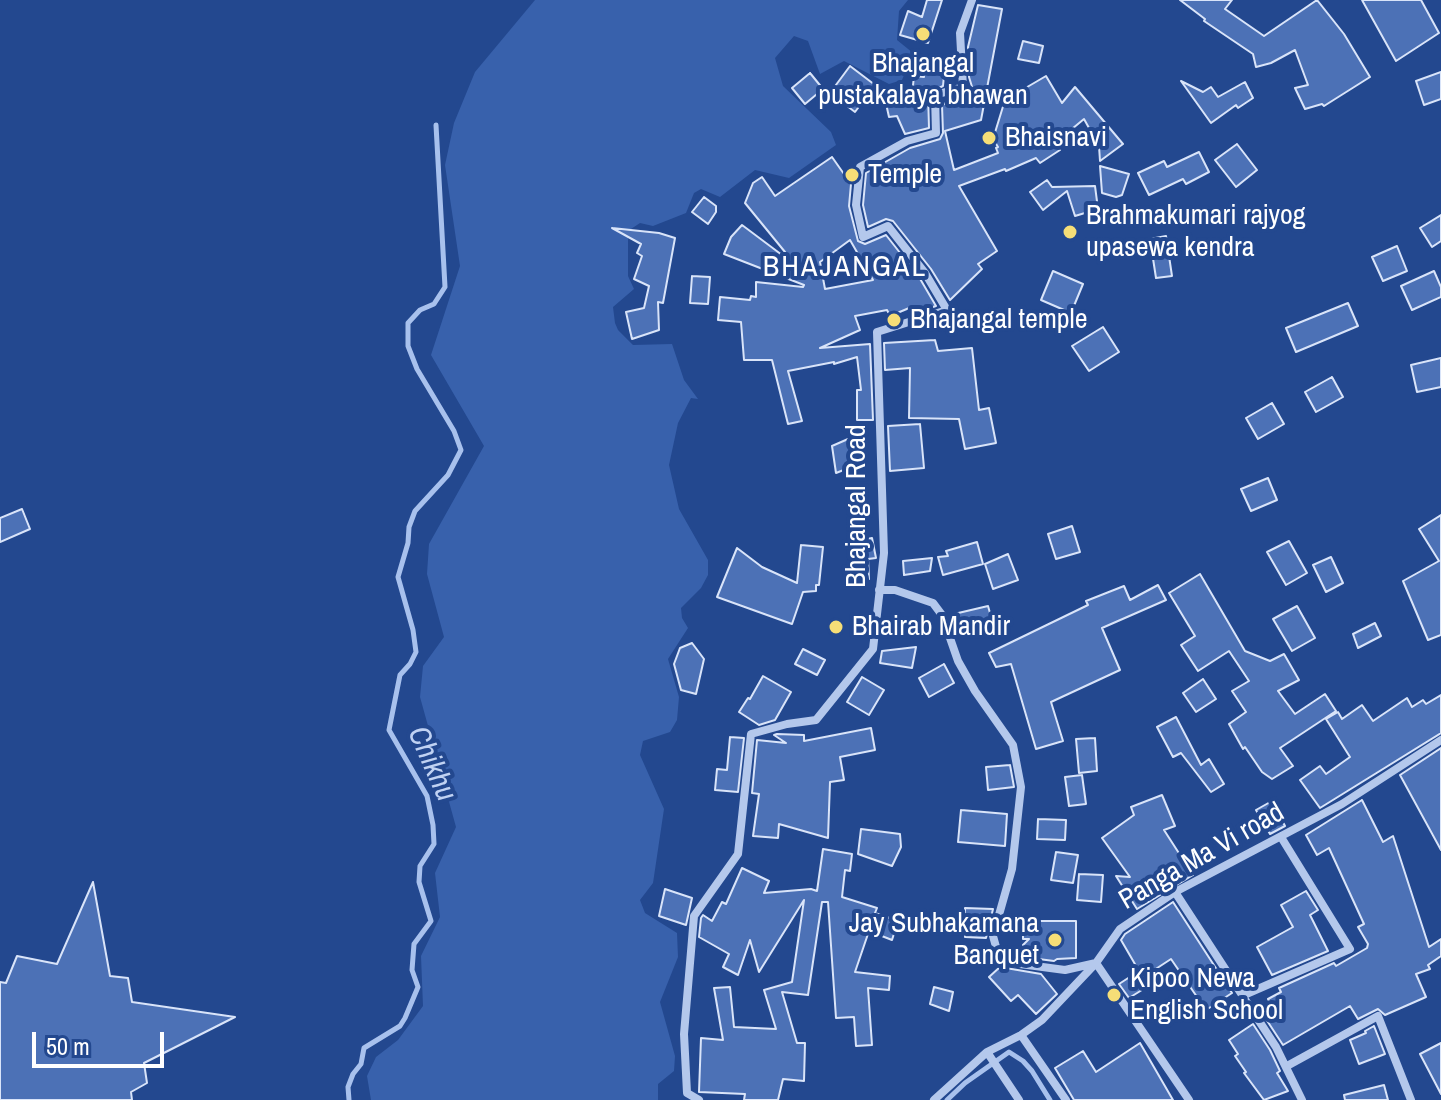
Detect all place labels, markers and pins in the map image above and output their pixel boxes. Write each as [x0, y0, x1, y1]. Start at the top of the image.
marker: Bhajangal pustakalaya bhawan [914, 25, 932, 43]
place label: Bhajangal pustakalaya bhawan [818, 47, 1028, 113]
place label: Bhaisnavi [1005, 121, 1107, 155]
marker: Bhaisnavi [980, 129, 998, 147]
place label: Temple [868, 158, 942, 192]
marker: Temple [843, 166, 861, 184]
place label: Brahmakumari rajyog upasewa kendra [1086, 199, 1305, 265]
marker: Brahmakumari rajyog upasewa kendra [1061, 223, 1079, 241]
place label: Bhajangal temple [910, 303, 1087, 337]
marker: Bhajangal temple [885, 311, 903, 329]
place label: Bhairab Mandir [852, 610, 1010, 644]
marker: Bhairab Mandir [827, 618, 845, 636]
place label: Jay Subhakamana Banquet [849, 907, 1039, 973]
marker: Jay Subhakamana Banquet [1046, 931, 1064, 949]
place label: Kipoo Newa English School [1130, 962, 1283, 1028]
marker: Kipoo Newa English School [1105, 986, 1123, 1004]

